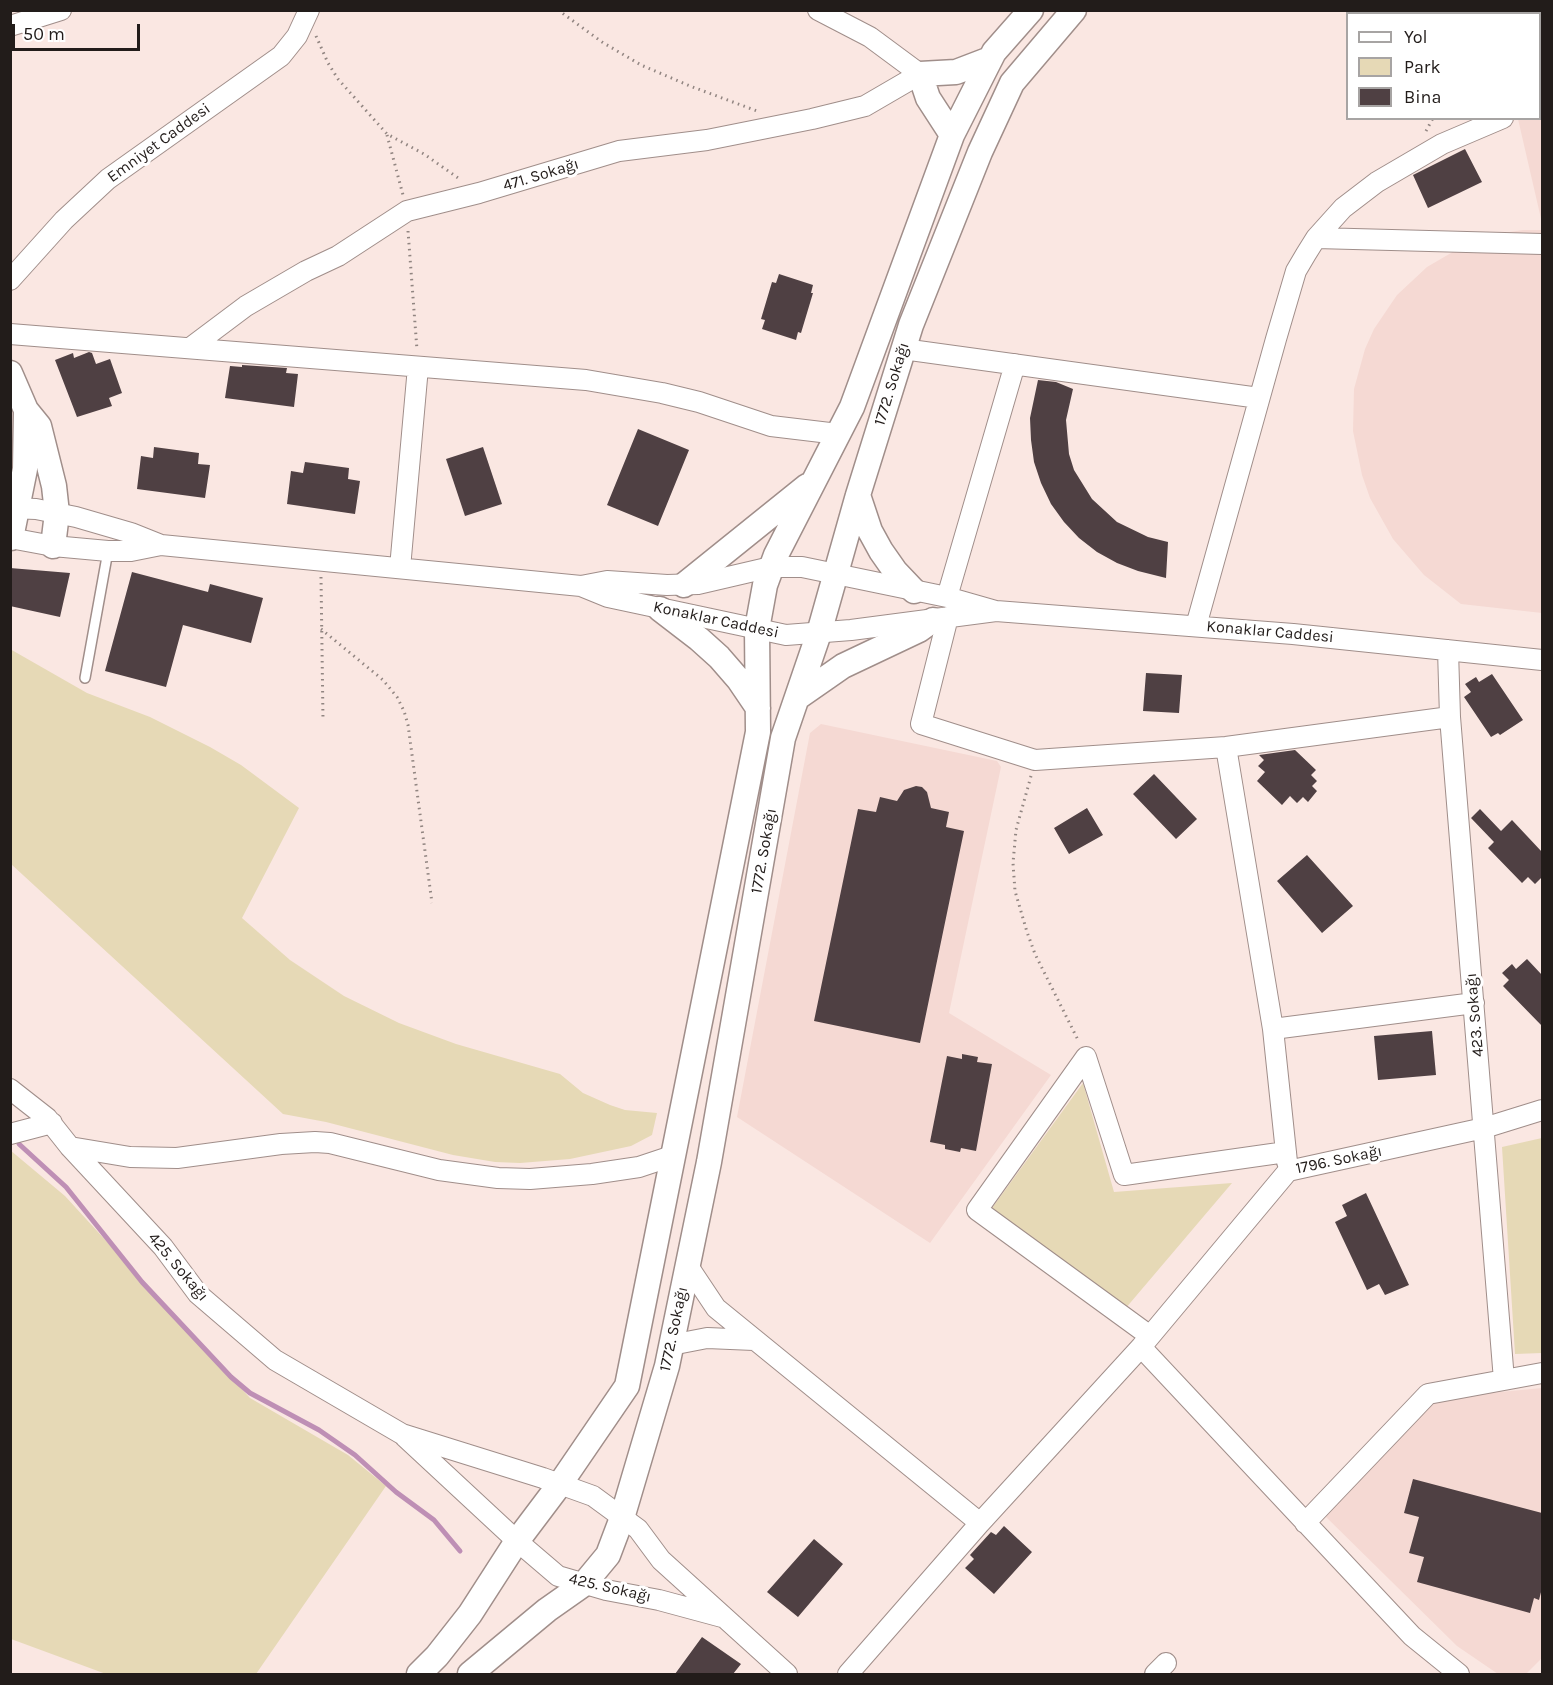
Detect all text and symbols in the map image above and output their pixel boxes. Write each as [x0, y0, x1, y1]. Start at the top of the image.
scale bar [15, 12, 142, 50]
legend [1346, 12, 1541, 120]
text: 50 m [23, 23, 65, 45]
text: Yol [1404, 26, 1428, 48]
text: Park [1404, 56, 1441, 78]
text: Bina [1404, 86, 1441, 108]
street label: Emniyet Caddesi [104, 99, 214, 187]
street label: 471. Sokağı [501, 154, 581, 196]
street label: 1772. Sokağı [870, 340, 914, 428]
street label: Konaklar Caddesi [652, 597, 780, 643]
street label: Konaklar Caddesi [1206, 617, 1334, 647]
street label: 1772. Sokağı [747, 807, 781, 895]
street label: 423. Sokağı [1462, 972, 1488, 1058]
street label: 1796. Sokağı [1294, 1141, 1384, 1179]
street label: 425. Sokağı [144, 1229, 212, 1305]
street label: 1772. Sokağı [656, 1285, 692, 1373]
street label: 425. Sokağı [567, 1569, 653, 1607]

